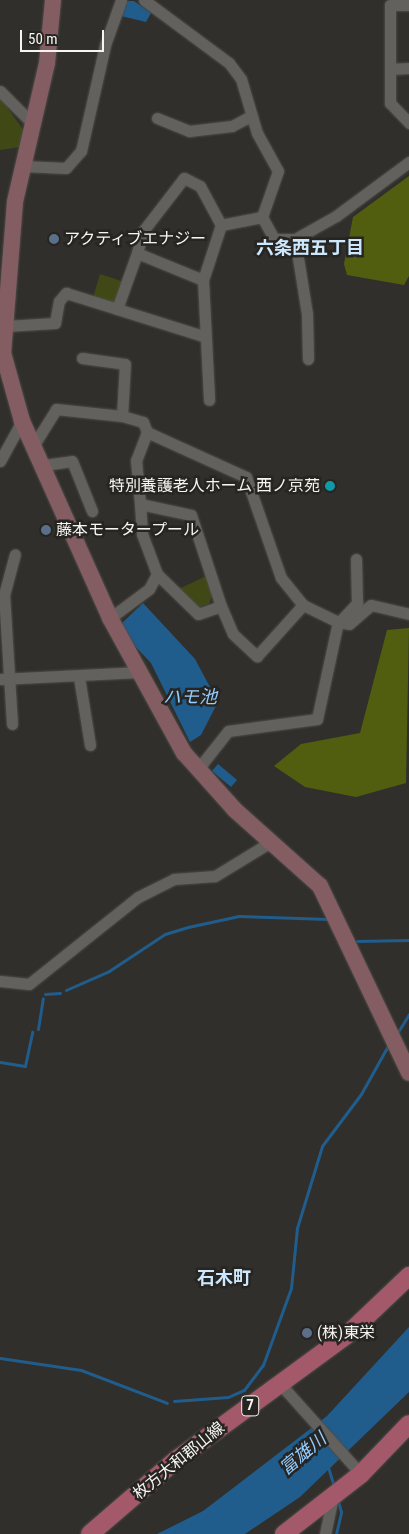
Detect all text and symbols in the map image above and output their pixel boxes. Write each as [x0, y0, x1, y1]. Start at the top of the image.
scale bar [22, 20, 106, 52]
text: 50 m [28, 30, 58, 48]
place label: アクティブエナジー [64, 229, 208, 249]
marker: アクティブエナジー [48, 233, 60, 245]
district label: 六条西五丁目 [256, 237, 364, 259]
place label: 特別養護老人ホーム 西ノ京苑 [108, 476, 320, 496]
marker: 特別養護老人ホーム 西ノ京苑 [324, 480, 336, 492]
place label: 藤本モータープール [56, 520, 200, 540]
marker: 藤本モータープール [40, 524, 52, 536]
water label: ハモ池 [163, 686, 217, 708]
district label: 石木町 [197, 1267, 251, 1289]
place label: (株)東栄 [317, 1323, 375, 1343]
marker: (株)東栄 [301, 1327, 313, 1339]
road number: 7 [240, 1394, 260, 1418]
street label: 枚方大和郡山線 [129, 1418, 229, 1504]
water label: 富雄川 [275, 1428, 331, 1480]

